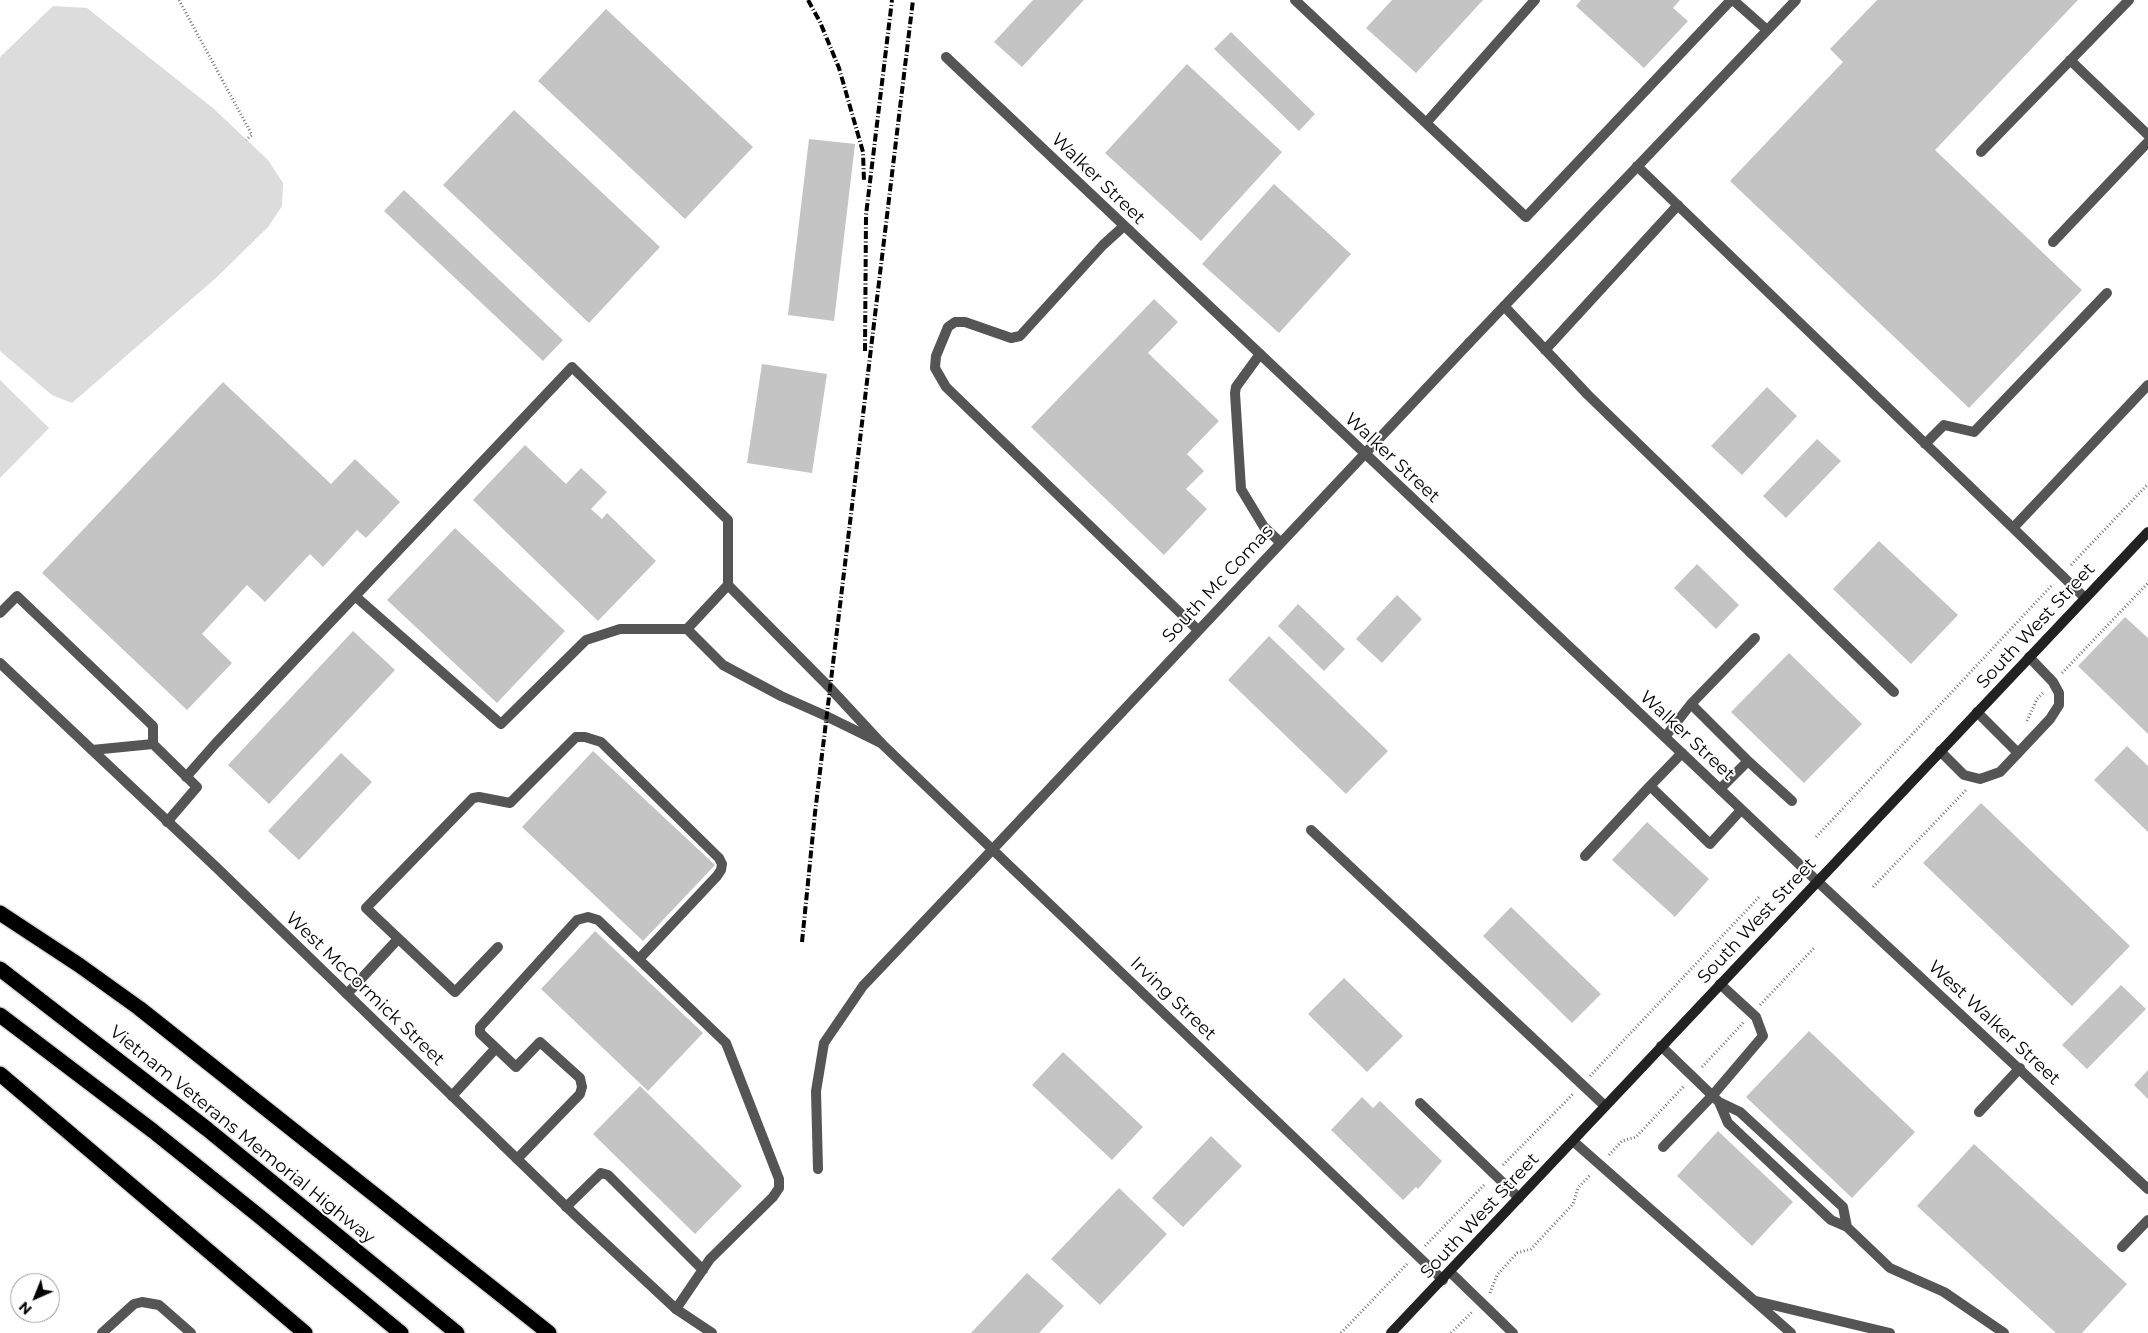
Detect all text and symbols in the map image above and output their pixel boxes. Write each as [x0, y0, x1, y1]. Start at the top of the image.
street label: Walker Street [1047, 129, 1149, 229]
street label: Walker Street [1340, 408, 1444, 508]
street label: South Mc Comas [1158, 521, 1278, 647]
street label: South West Street [1972, 559, 2100, 693]
street label: Walker Street [1635, 686, 1739, 786]
street label: South West Street [1693, 854, 1821, 988]
street label: West McCormick Street [281, 907, 449, 1071]
street label: Irving Street [1126, 953, 1220, 1045]
street label: West Walker Street [1923, 956, 2065, 1090]
street label: Vietnam Veterans Memorial Highway [105, 1021, 379, 1249]
street label: South West Street [1416, 1149, 1544, 1283]
north arrow [10, 1273, 60, 1323]
text: N [15, 1298, 36, 1318]

